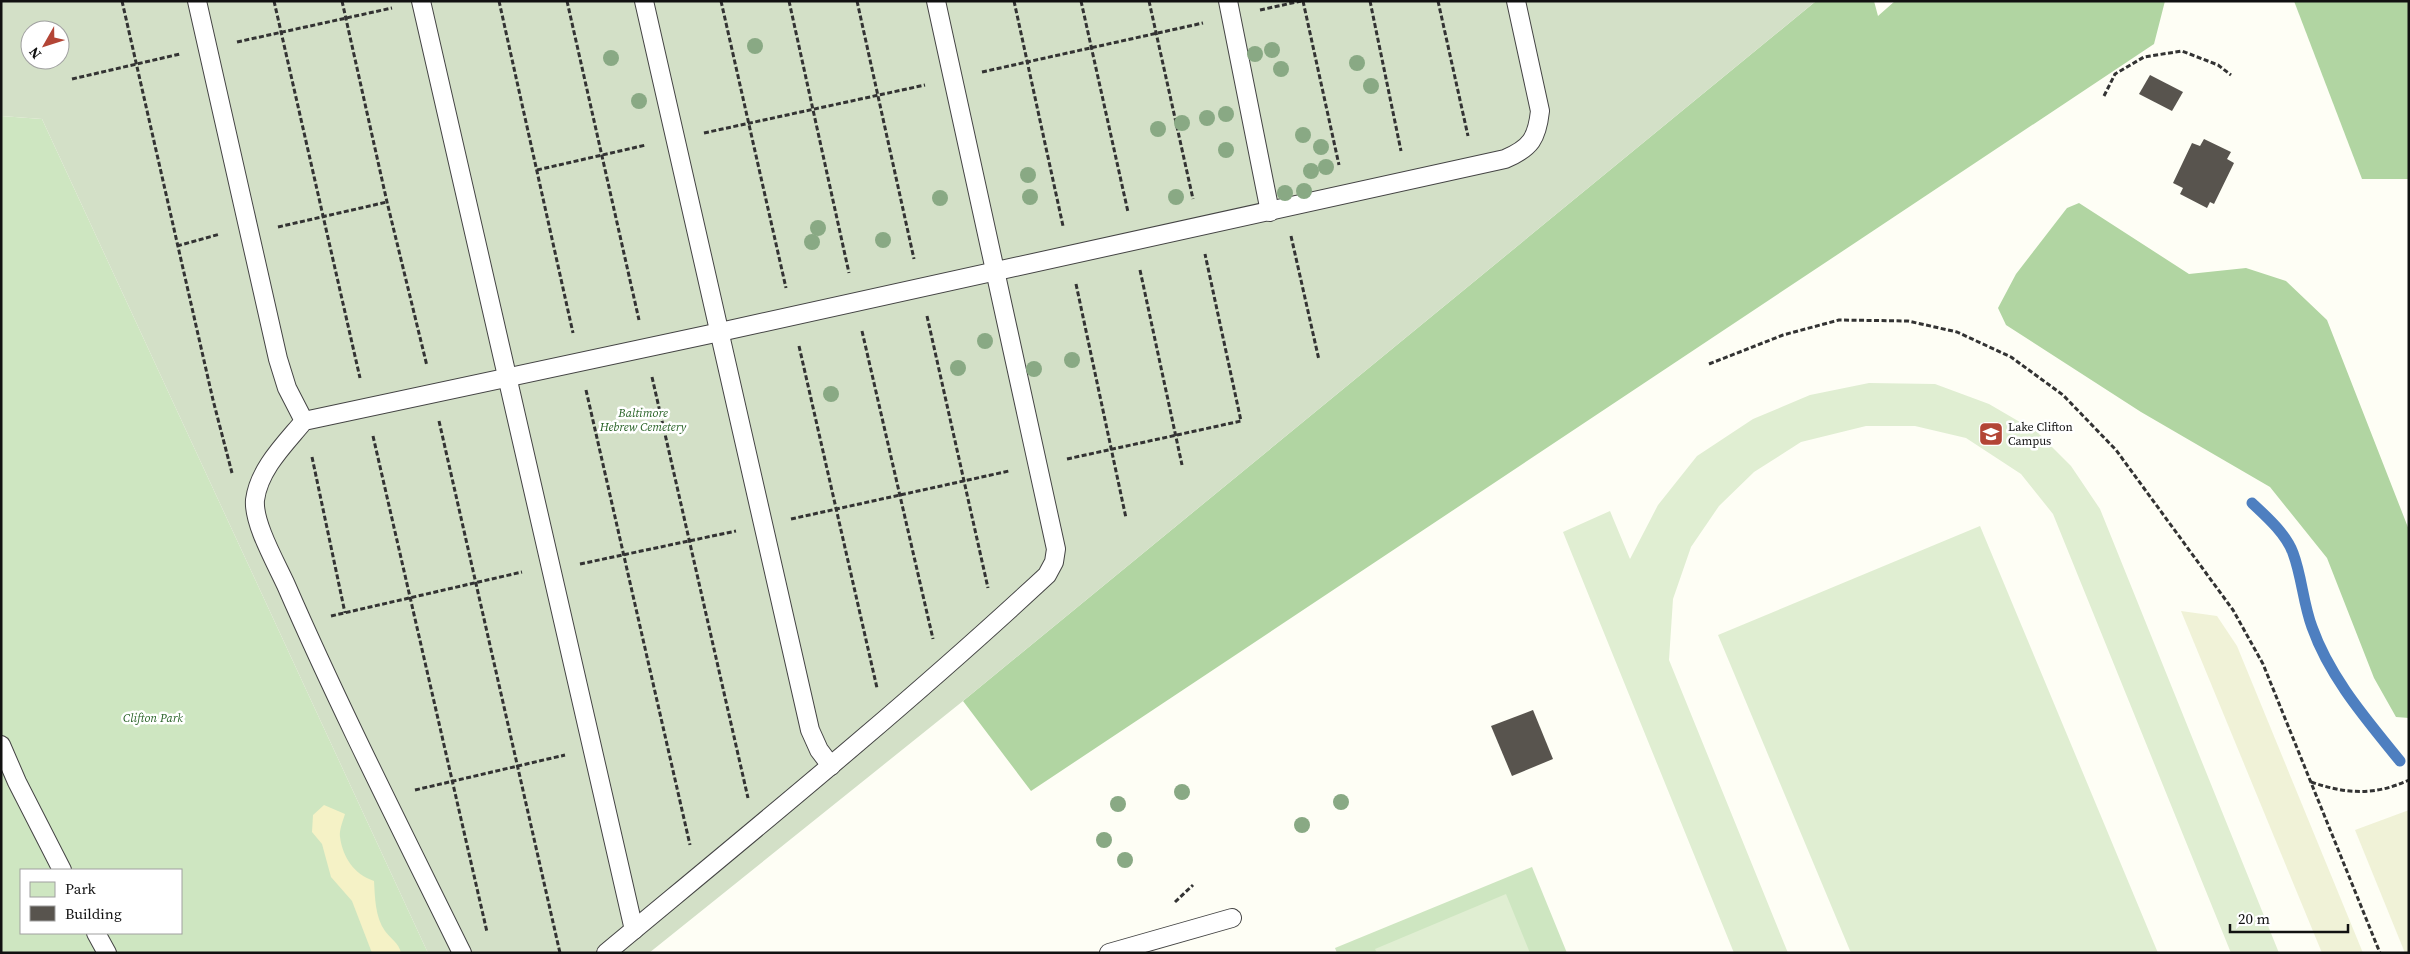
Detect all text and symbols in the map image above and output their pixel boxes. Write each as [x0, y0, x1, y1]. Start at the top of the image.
north arrow [20, 20, 70, 70]
text: N [24, 43, 46, 63]
park label: Baltimore Hebrew Cemetery [599, 405, 687, 435]
place label: Lake Clifton Campus [2008, 419, 2073, 449]
school or university icon: Lake Clifton Campus [1978, 421, 2004, 447]
park label: Clifton Park [123, 710, 183, 726]
legend [20, 869, 182, 934]
text: Park [65, 878, 97, 899]
scale bar [2230, 902, 2348, 934]
text: Building [65, 903, 122, 924]
text: 20 m [2238, 908, 2270, 929]

